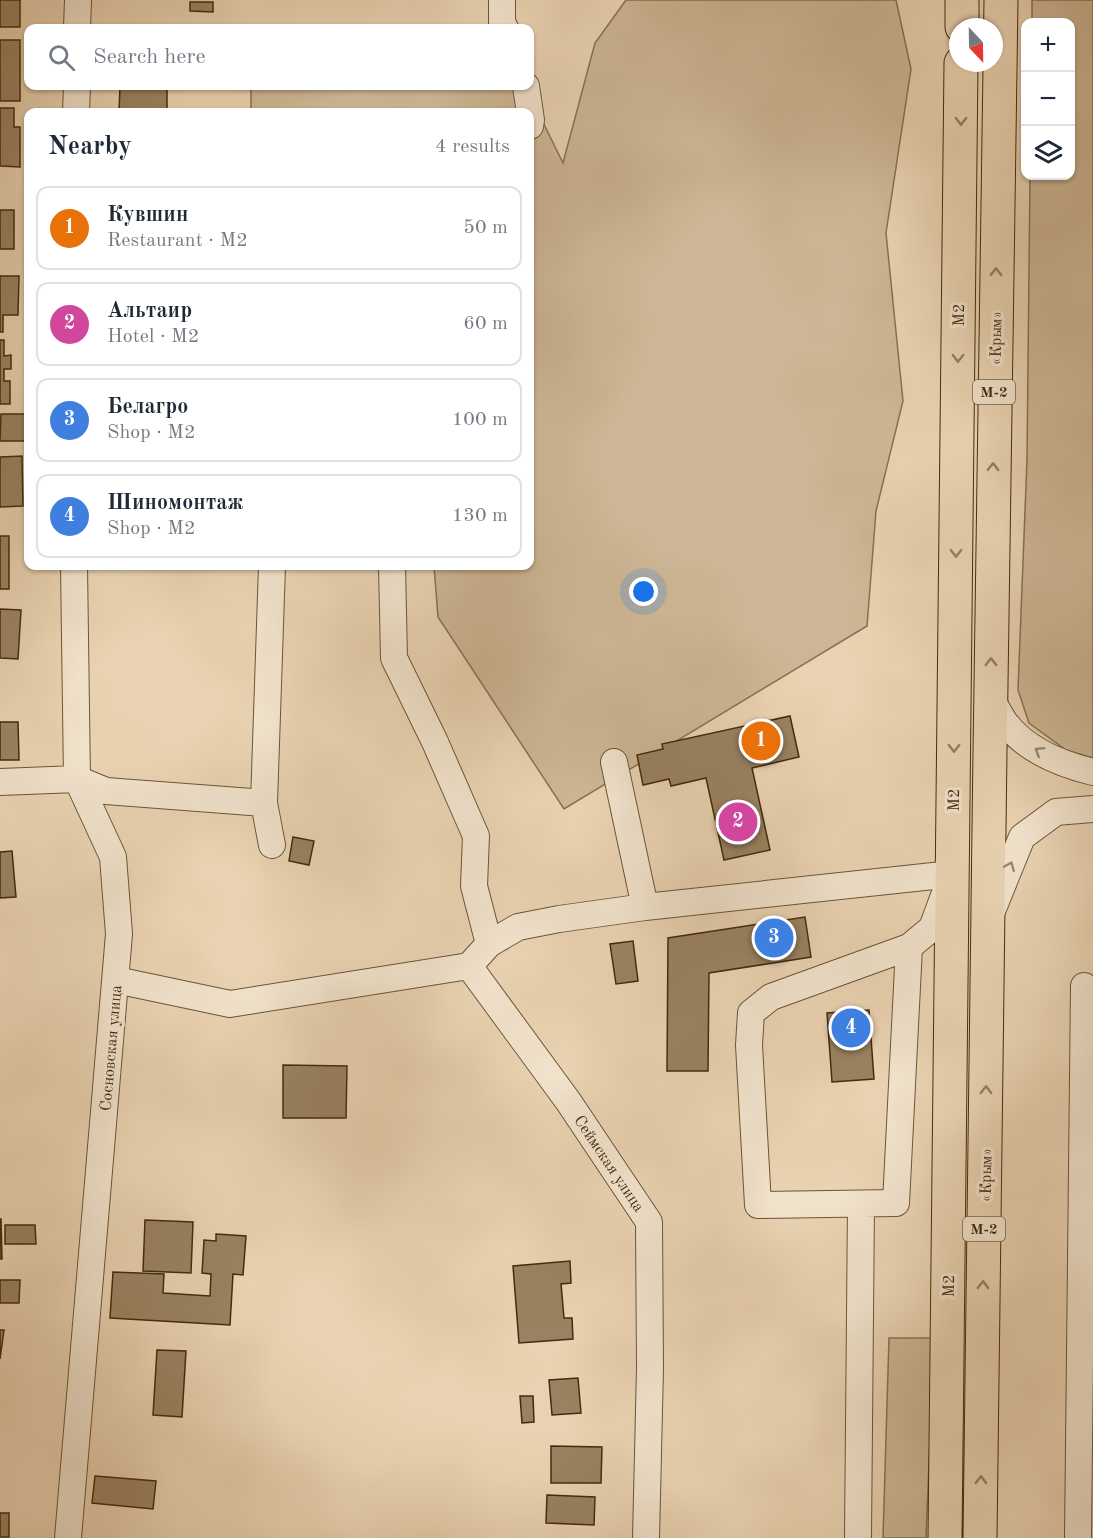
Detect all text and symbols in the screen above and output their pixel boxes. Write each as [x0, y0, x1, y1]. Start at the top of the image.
north arrow [949, 18, 1003, 72]
map controls [1021, 18, 1075, 180]
button: + [1021, 18, 1075, 72]
search box [24, 24, 534, 90]
icon: search [45, 41, 78, 74]
text: Search here [93, 46, 206, 68]
button: − [1021, 72, 1075, 126]
one-way arrow [954, 117, 967, 126]
button: layers [1021, 126, 1075, 180]
text: Nearby [48, 134, 132, 160]
text: 4 results [435, 137, 510, 157]
text: Кувшин [107, 204, 188, 226]
text: 1 [64, 218, 75, 238]
text: 50 m [463, 218, 508, 238]
text: Restaurant · М2 [107, 231, 248, 251]
one-way arrow [990, 268, 1002, 277]
text: Альтаир [107, 300, 192, 322]
street label: М2 [952, 304, 968, 327]
street label: «Крым» [989, 311, 1005, 365]
text: 2 [64, 314, 75, 334]
text: 60 m [463, 314, 508, 334]
text: Hotel · М2 [107, 327, 199, 347]
one-way arrow [952, 354, 964, 363]
road number: М-2 [973, 380, 1015, 404]
text: Белагро [107, 396, 188, 418]
text: 3 [64, 410, 75, 430]
text: 100 m [452, 410, 508, 430]
text: Shop · М2 [107, 423, 196, 443]
one-way arrow [986, 463, 999, 472]
text: Шиномонтаж [107, 492, 243, 514]
text: 4 [64, 506, 75, 526]
text: 130 m [452, 506, 508, 526]
text: Shop · М2 [107, 519, 196, 539]
one-way arrow [950, 549, 962, 558]
your location [629, 577, 658, 606]
one-way arrow [985, 658, 997, 667]
pin: 1 [742, 718, 780, 764]
one-way arrow [948, 744, 960, 753]
one-way arrow [1035, 747, 1045, 759]
street label: М2 [947, 789, 963, 812]
pin: 2 [718, 800, 758, 844]
one-way arrow [1003, 861, 1015, 872]
pin: 3 [754, 916, 794, 960]
street label: Сосновская улица [99, 984, 125, 1112]
pin: 4 [832, 1006, 870, 1050]
one-way arrow [980, 1085, 992, 1094]
street label: Сеймская улица [570, 1113, 646, 1215]
street label: «Крым» [979, 1148, 995, 1202]
road number: М-2 [963, 1217, 1005, 1241]
street label: М2 [942, 1275, 958, 1298]
one-way arrow [977, 1280, 989, 1289]
one-way arrow [975, 1475, 987, 1484]

